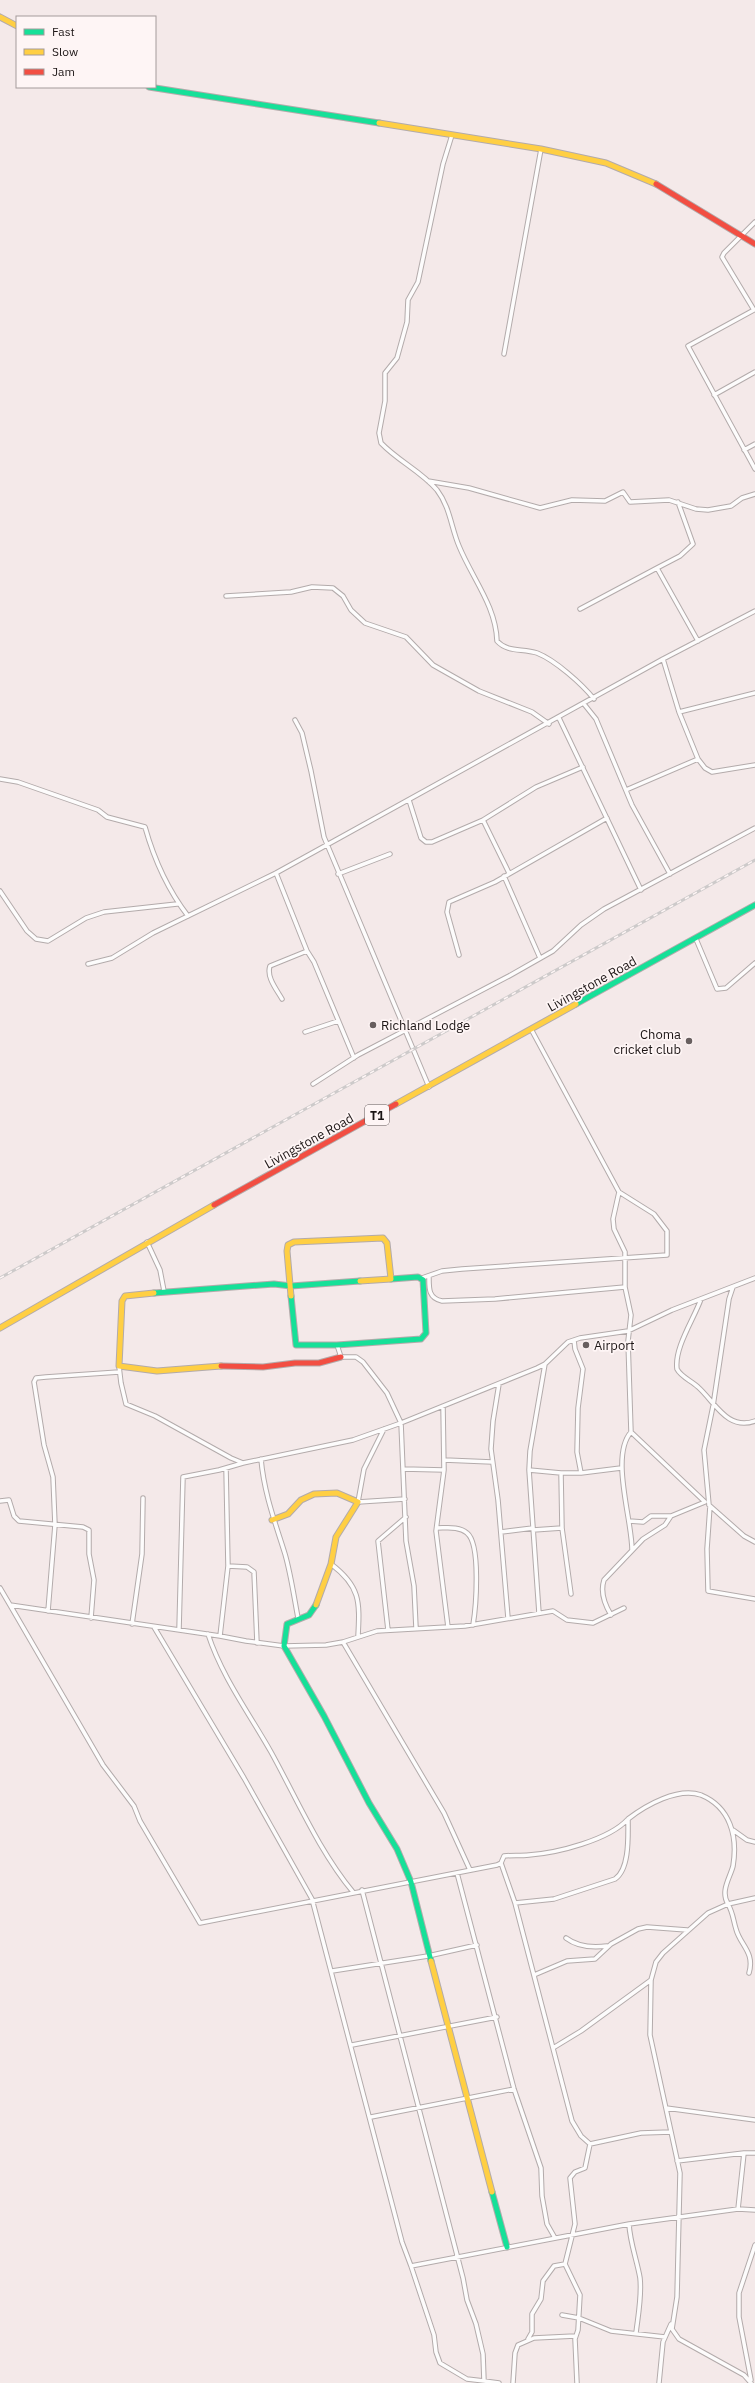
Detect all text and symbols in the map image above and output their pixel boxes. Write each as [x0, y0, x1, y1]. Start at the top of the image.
legend [16, 16, 156, 88]
text: Fast [52, 24, 75, 39]
text: Slow [52, 44, 78, 59]
text: Jam [52, 64, 75, 79]
street label: Livingstone Road [545, 953, 639, 1015]
place label: Richland Lodge [381, 1017, 470, 1034]
marker: Richland Lodge [368, 1020, 378, 1030]
place label: Choma cricket club [614, 1026, 681, 1058]
marker: Choma cricket club [684, 1036, 694, 1046]
road number: T1 [365, 1105, 389, 1125]
street label: Livingstone Road [262, 1110, 356, 1172]
place label: Airport [594, 1337, 635, 1354]
marker: Airport [581, 1340, 591, 1350]

